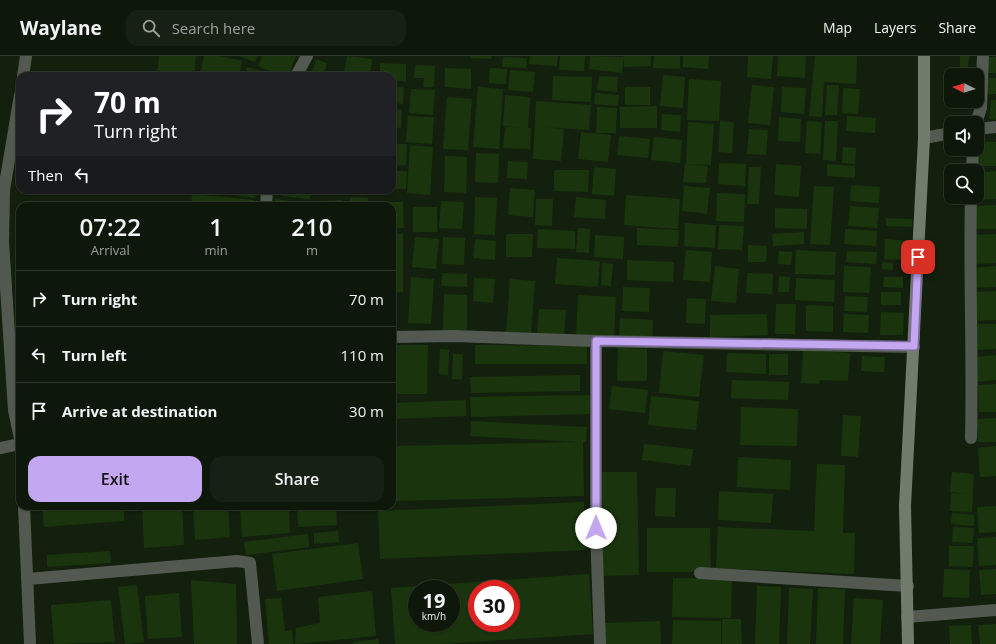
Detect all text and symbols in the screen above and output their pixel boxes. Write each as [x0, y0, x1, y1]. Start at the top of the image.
search box [126, 10, 406, 46]
text: Waylane [20, 15, 102, 41]
icon: search [140, 17, 162, 39]
text: Search here [172, 18, 255, 38]
text: Map [823, 18, 852, 37]
text: Layers [874, 18, 916, 37]
text: Share [938, 18, 976, 37]
north arrow [944, 68, 984, 108]
map controls [944, 68, 984, 204]
text: 70 m [94, 83, 161, 121]
icon: right [28, 88, 80, 140]
button: sound [944, 116, 984, 156]
text: Turn right [94, 119, 177, 143]
icon: left [71, 164, 93, 186]
button: search [944, 164, 984, 204]
text: Then [28, 165, 63, 185]
text: 07:22 [80, 210, 141, 243]
text: 1 [209, 210, 223, 243]
text: 210 [291, 210, 332, 243]
pin [901, 240, 935, 274]
text: Arrival [91, 241, 130, 259]
text: min [205, 241, 228, 259]
text: m [306, 241, 318, 259]
icon: arrive [907, 246, 929, 268]
icon: right [28, 288, 50, 310]
text: Turn right [62, 289, 137, 309]
text: 70 m [349, 289, 384, 309]
icon: left [28, 344, 50, 366]
text: Turn left [62, 345, 127, 365]
text: 110 m [340, 345, 384, 365]
icon: arrive [28, 400, 50, 422]
text: Arrive at destination [62, 401, 217, 421]
text: 30 m [349, 401, 384, 421]
button: Exit [28, 456, 202, 502]
button: Share [210, 456, 384, 502]
position arrow [575, 507, 617, 549]
speed limit sign: 30 [468, 580, 520, 632]
text: 19 [423, 587, 445, 614]
text: km/h [422, 609, 446, 623]

